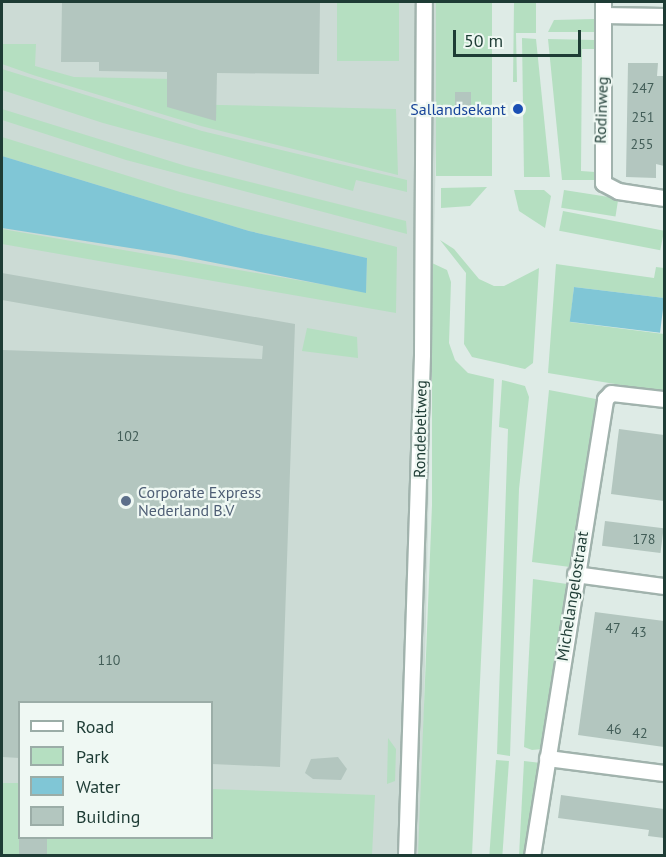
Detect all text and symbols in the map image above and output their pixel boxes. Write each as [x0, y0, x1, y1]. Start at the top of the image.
scale bar [456, 18, 584, 56]
text: 50 m [464, 29, 503, 52]
street label: Rodinweg [590, 76, 612, 144]
house number: 247 [632, 80, 654, 96]
place label: Sallandsekant [410, 99, 506, 119]
marker: Sallandsekant [511, 102, 525, 116]
house number: 251 [632, 109, 654, 125]
house number: 255 [631, 136, 653, 152]
street label: Rondebeltweg [410, 380, 430, 478]
house number: 102 [117, 428, 139, 444]
place label: Corporate Express Nederland B.V [138, 482, 261, 520]
marker: Corporate Express Nederland B.V [119, 494, 133, 508]
street label: Michelangelostraat [552, 530, 592, 662]
house number: 178 [633, 531, 655, 547]
house number: 47 [605, 620, 621, 636]
house number: 43 [631, 624, 647, 640]
house number: 110 [98, 652, 120, 668]
legend [18, 701, 213, 839]
text: Road [76, 715, 114, 738]
house number: 46 [606, 721, 622, 737]
house number: 42 [632, 725, 648, 741]
text: Park [76, 745, 109, 768]
text: Water [76, 775, 120, 798]
text: Building [76, 805, 140, 828]

